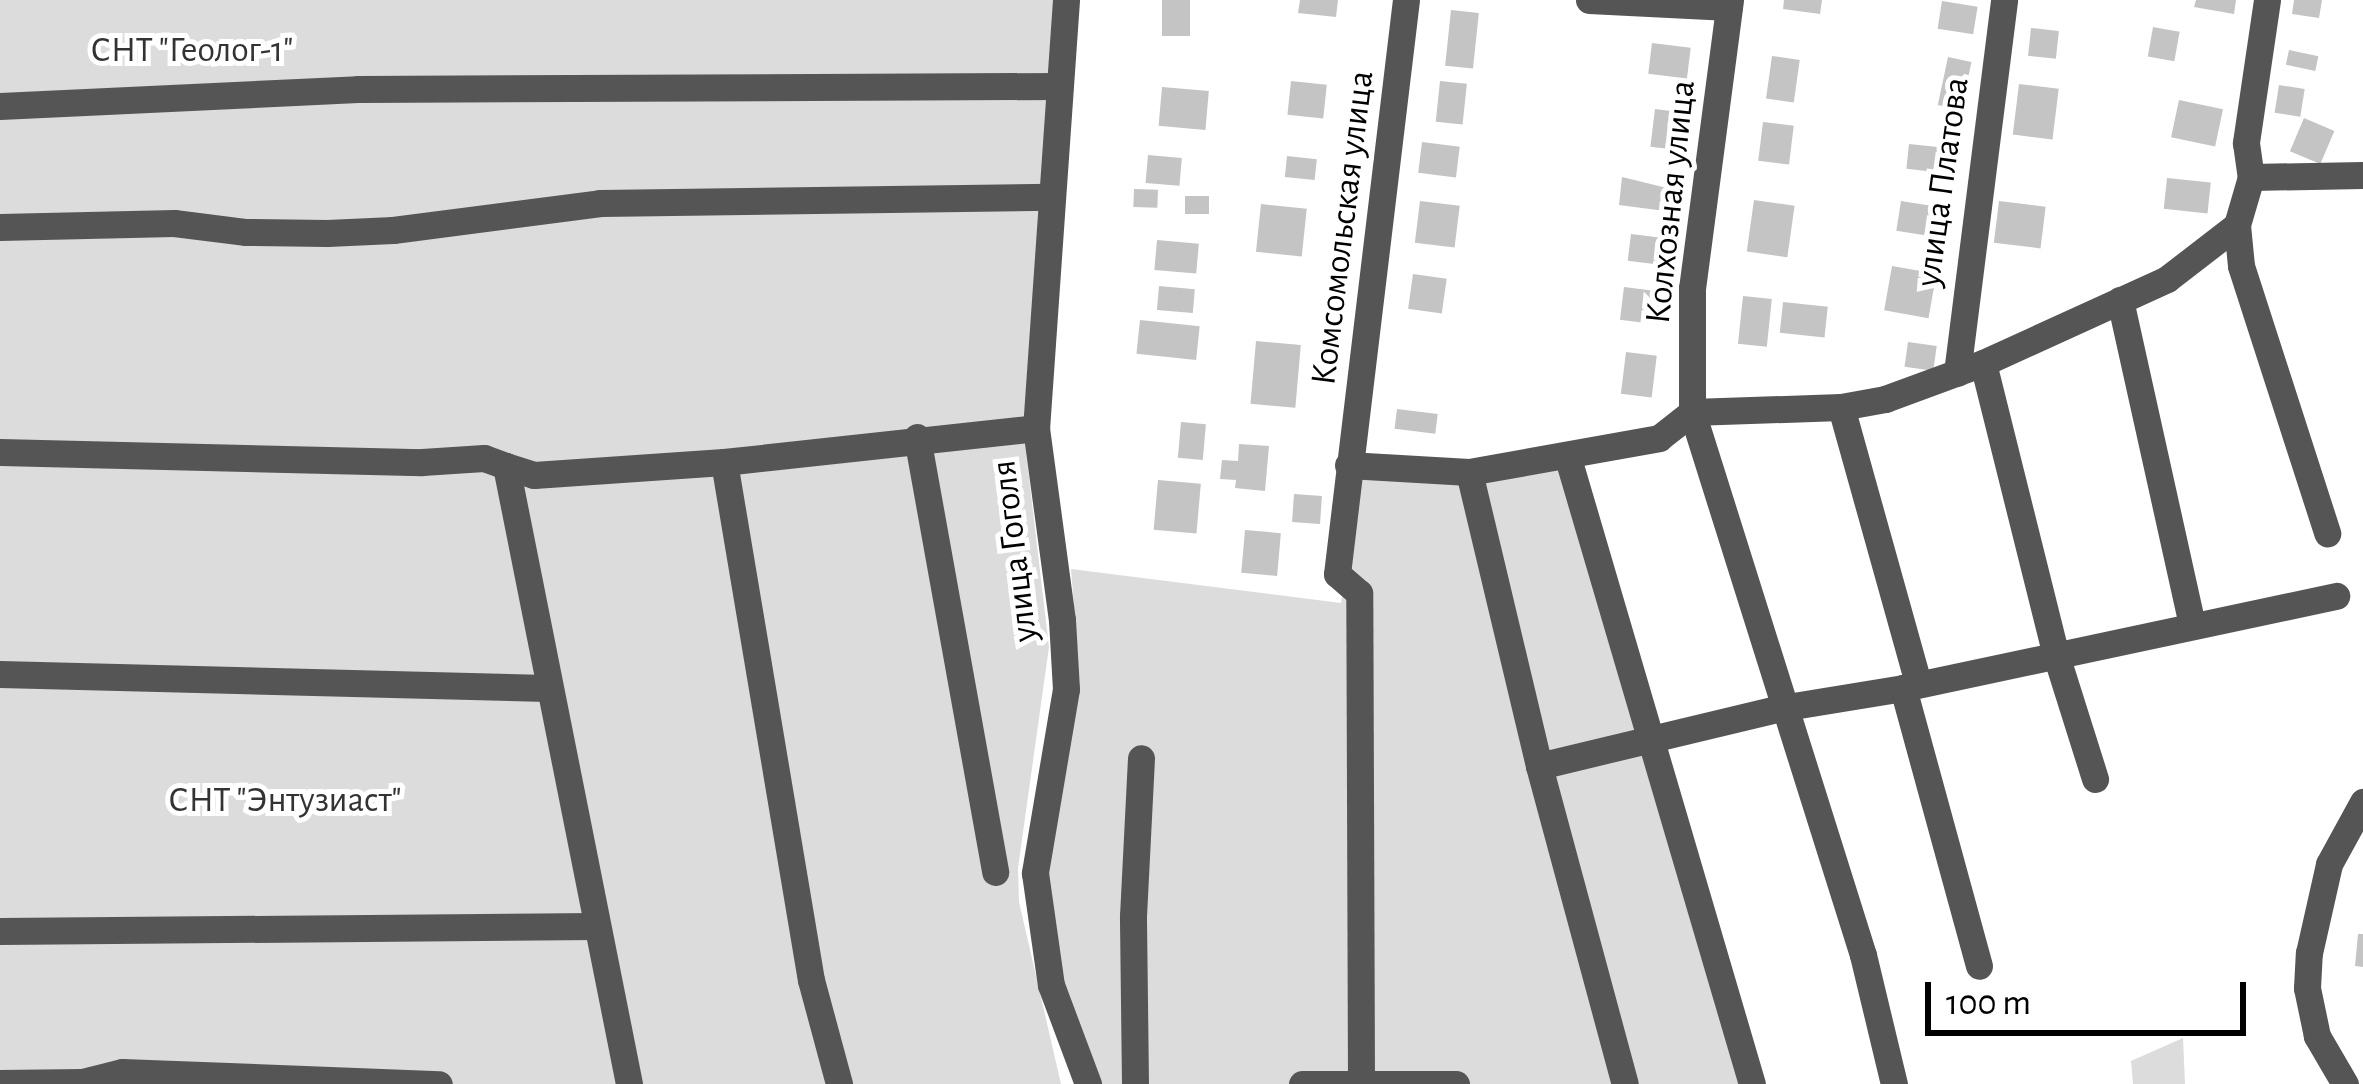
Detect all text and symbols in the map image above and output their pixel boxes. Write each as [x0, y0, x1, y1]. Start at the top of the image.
park label: СНТ "Геолог-1" [91, 29, 293, 73]
street label: Комсомольская улица [1302, 68, 1384, 388]
street label: улица Платова [1907, 74, 1979, 290]
street label: Колхозная улица [1637, 78, 1705, 326]
street label: улица Гоголя [982, 458, 1048, 644]
park label: СНТ "Энтузиаст" [168, 779, 402, 823]
scale bar [1931, 958, 2252, 1032]
text: 100 m [1946, 985, 2031, 1021]

